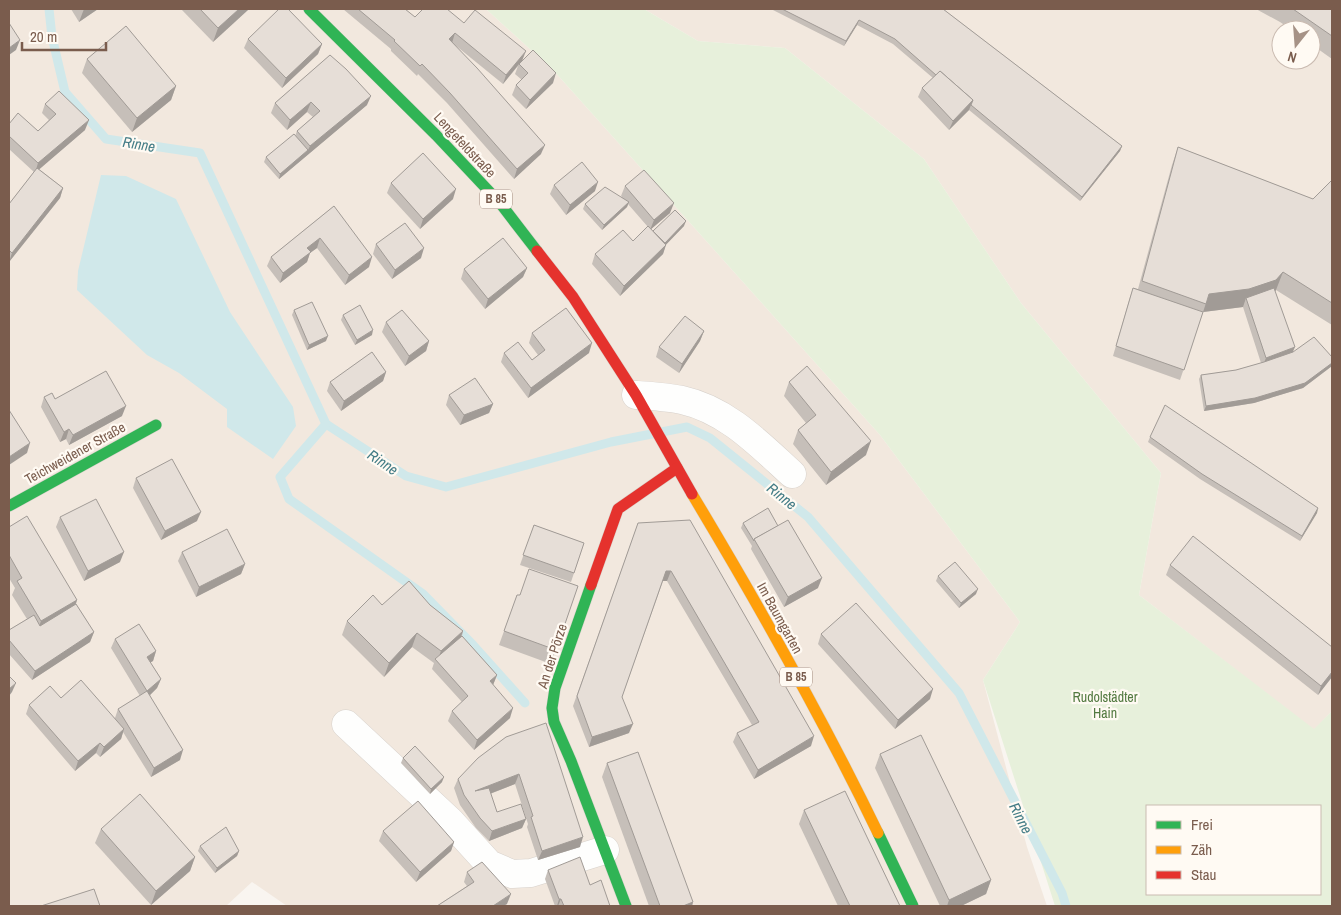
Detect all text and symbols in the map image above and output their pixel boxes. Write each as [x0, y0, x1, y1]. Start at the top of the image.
scale bar [22, 20, 106, 52]
north arrow [1271, 20, 1321, 70]
text: 20 m [30, 26, 57, 47]
text: N [1286, 48, 1299, 67]
street label: Lengefeldstraße [430, 109, 500, 181]
water label: Rinne [121, 131, 157, 157]
road number: B 85 [480, 190, 512, 208]
street label: Teichweidener Straße [22, 418, 128, 488]
water label: Rinne [364, 444, 403, 480]
water label: Rinne [763, 478, 801, 515]
street label: Im Baumgarten [753, 579, 807, 657]
street label: An der Pörze [533, 621, 571, 692]
road number: B 85 [780, 668, 812, 686]
park label: Rudolstädter Hain [1072, 688, 1138, 722]
water label: Rinne [1004, 799, 1038, 838]
legend [1146, 805, 1321, 895]
text: Frei [1191, 814, 1213, 835]
text: Zäh [1191, 839, 1212, 860]
text: Stau [1191, 864, 1216, 885]

